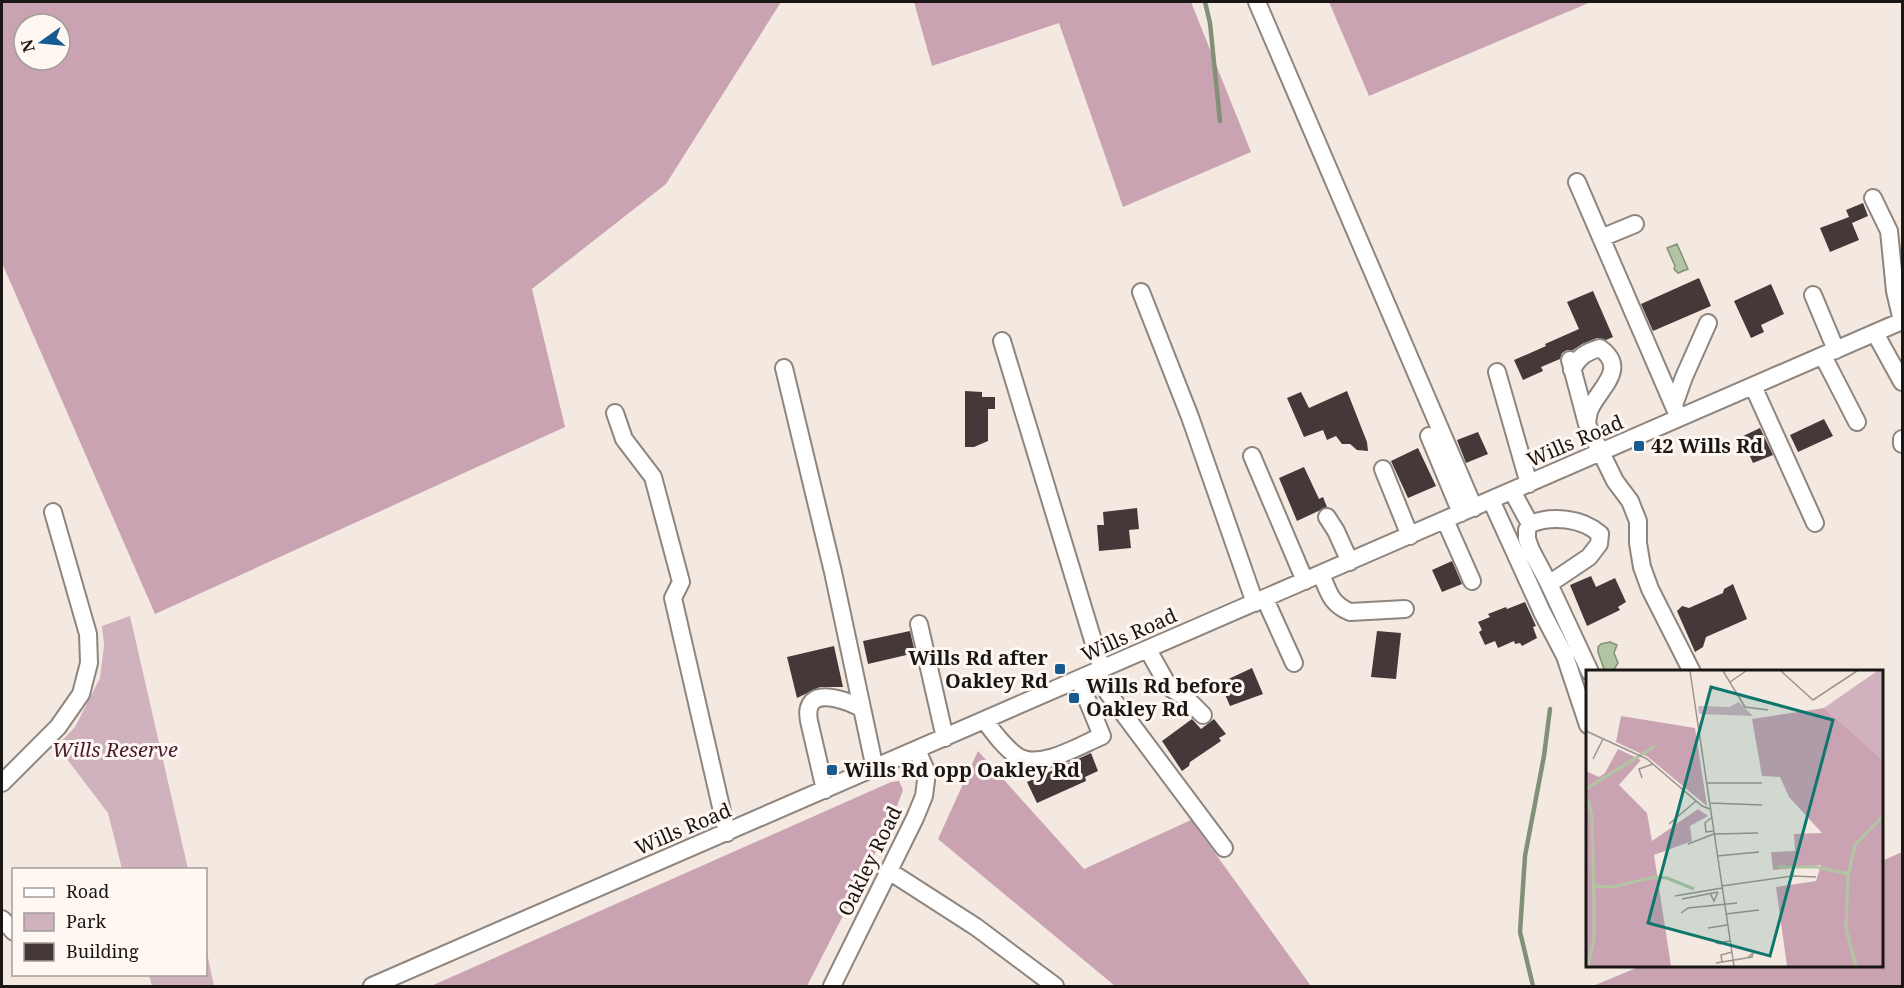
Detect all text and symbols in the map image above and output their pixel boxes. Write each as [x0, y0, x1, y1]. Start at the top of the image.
north arrow [12, 12, 72, 72]
text: N [15, 37, 40, 55]
street label: Wills Road [1523, 408, 1627, 473]
place label: 42 Wills Rd [1651, 432, 1763, 459]
marker: 42 Wills Rd [1632, 439, 1646, 453]
street label: Wills Road [1077, 601, 1181, 668]
place label: Wills Rd after Oakley Rd [908, 644, 1049, 694]
marker: Wills Rd after Oakley Rd [1053, 662, 1067, 676]
inset map [1586, 670, 1883, 967]
place label: Wills Rd before Oakley Rd [1086, 672, 1242, 722]
marker: Wills Rd before Oakley Rd [1067, 691, 1081, 705]
park label: Wills Reserve [52, 736, 178, 763]
place label: Wills Rd opp Oakley Rd [844, 756, 1080, 783]
marker: Wills Rd opp Oakley Rd [825, 763, 839, 777]
street label: Wills Road [631, 796, 735, 861]
street label: Oakley Road [831, 801, 908, 920]
legend [12, 868, 207, 976]
text: Road [66, 879, 109, 903]
text: Park [66, 909, 106, 933]
text: Building [66, 939, 139, 963]

